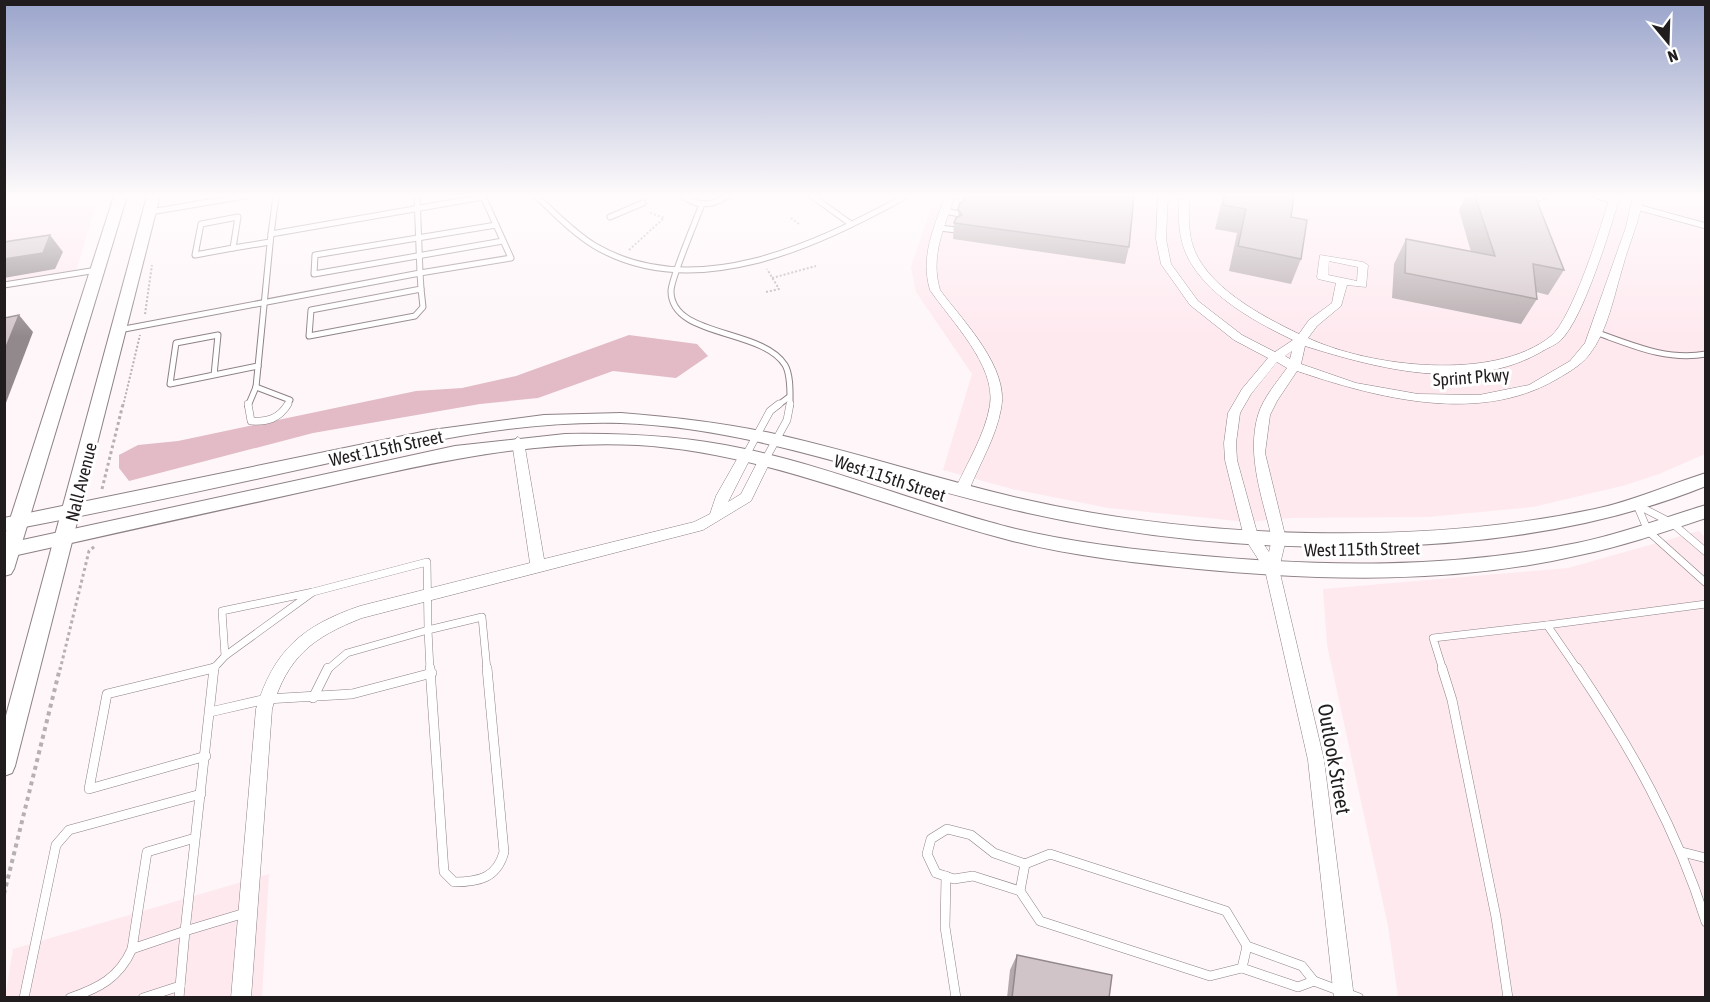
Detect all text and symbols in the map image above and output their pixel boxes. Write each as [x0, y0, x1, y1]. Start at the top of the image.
north arrow [1638, 12, 1698, 72]
text: N [1665, 46, 1680, 66]
street label: Sprint Pkwy [1432, 364, 1510, 390]
street label: West 115th Street [327, 426, 445, 470]
street label: Nall Avenue [61, 440, 101, 524]
street label: West 115th Street [832, 450, 948, 506]
street label: West 115th Street [1304, 537, 1420, 561]
street label: Outlook Street [1313, 702, 1357, 816]

